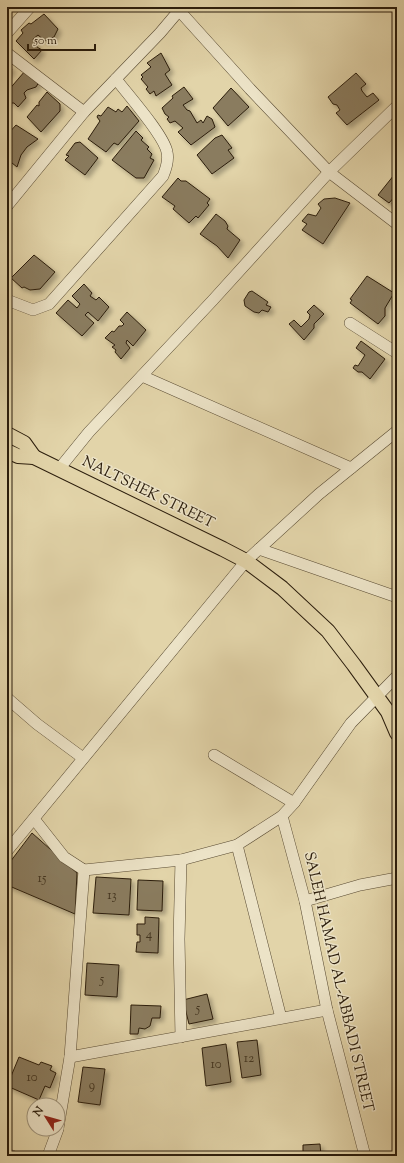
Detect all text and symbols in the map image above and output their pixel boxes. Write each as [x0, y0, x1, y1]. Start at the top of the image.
scale bar [28, 26, 95, 52]
text: 50 m [33, 32, 57, 50]
street label: NALTSHEK STREET [78, 452, 218, 534]
street label: SALEH HAMAD AL-ABBADI STREET [298, 850, 378, 1115]
house number: 15 [38, 870, 47, 888]
house number: 13 [107, 887, 117, 905]
house number: 4 [146, 926, 153, 944]
house number: 5 [99, 971, 105, 989]
house number: 5 [195, 1000, 201, 1018]
house number: 12 [244, 1050, 254, 1068]
house number: 10 [210, 1056, 222, 1074]
house number: 10 [26, 1069, 38, 1087]
house number: 9 [89, 1077, 95, 1095]
north arrow [26, 1097, 66, 1137]
text: N [29, 1103, 48, 1121]

